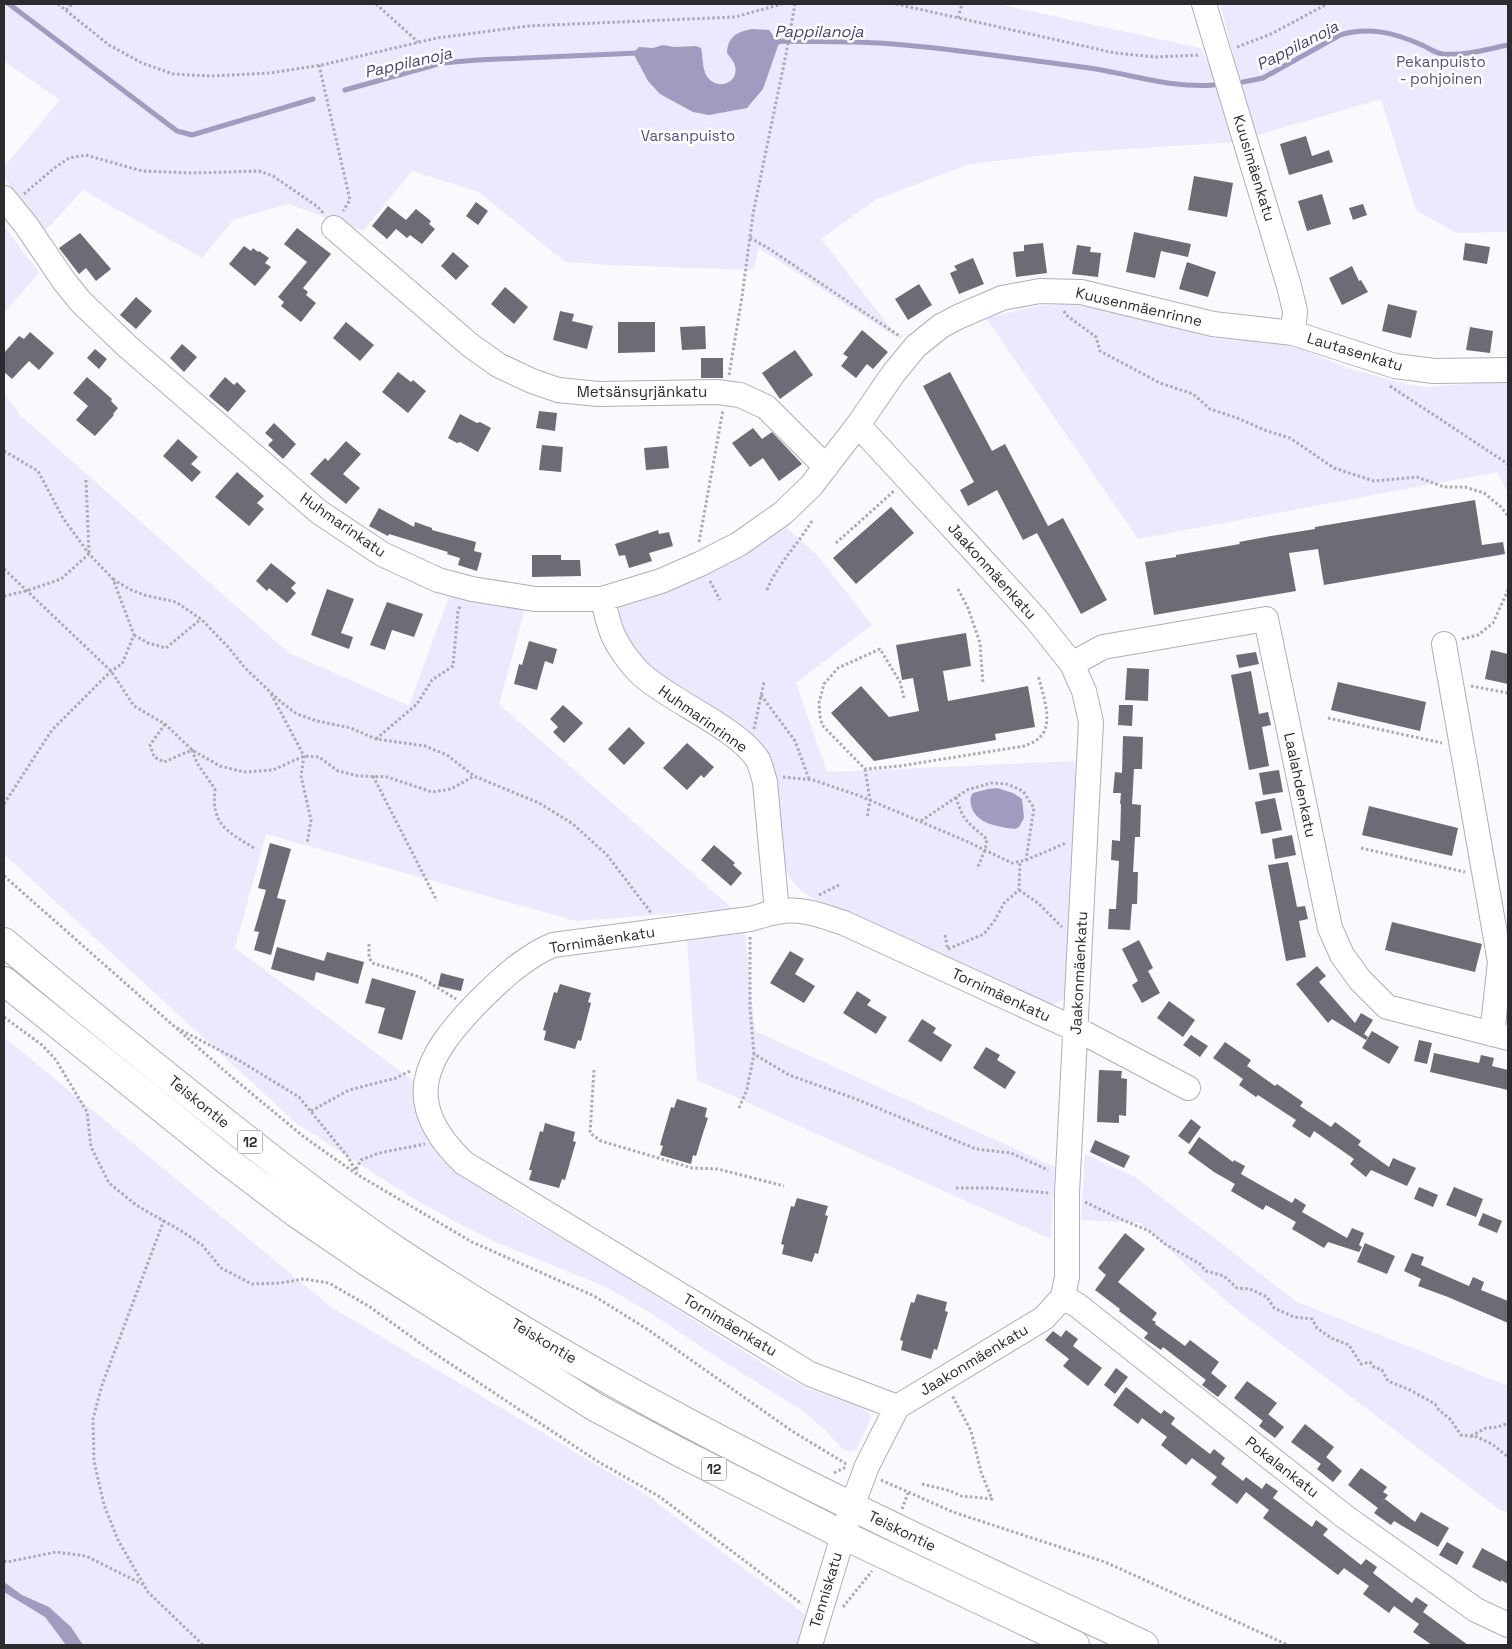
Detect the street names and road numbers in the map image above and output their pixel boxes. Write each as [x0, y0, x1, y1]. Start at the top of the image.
street label: Kuusimäenkatu [1229, 112, 1280, 223]
street label: Kuusenmäenrinne [1074, 283, 1204, 330]
street label: Lautasenkatu [1305, 328, 1405, 375]
street label: Metsänsyrjänkatu [577, 382, 707, 401]
street label: Huhmarinkatu [297, 488, 390, 561]
street label: Jaakonmäenkatu [944, 518, 1041, 623]
street label: Huhmarinrinne [655, 681, 752, 757]
street label: Laalahdenkatu [1280, 731, 1321, 839]
street label: Jaakonmäenkatu [1066, 911, 1091, 1035]
street label: Tornimäenkatu [548, 922, 656, 957]
street label: Tornimäenkatu [949, 963, 1054, 1026]
street label: Teiskontie [165, 1071, 234, 1132]
road number: 12 [238, 1130, 262, 1154]
street label: Tornimäenkatu [680, 1289, 781, 1360]
street label: Teiskontie [508, 1314, 581, 1368]
street label: Jaakonmäenkatu [916, 1320, 1032, 1400]
street label: Pokalankatu [1242, 1432, 1323, 1501]
road number: 12 [702, 1458, 726, 1480]
street label: Teiskontie [865, 1506, 939, 1555]
street label: Tenniskatu [805, 1550, 846, 1630]

